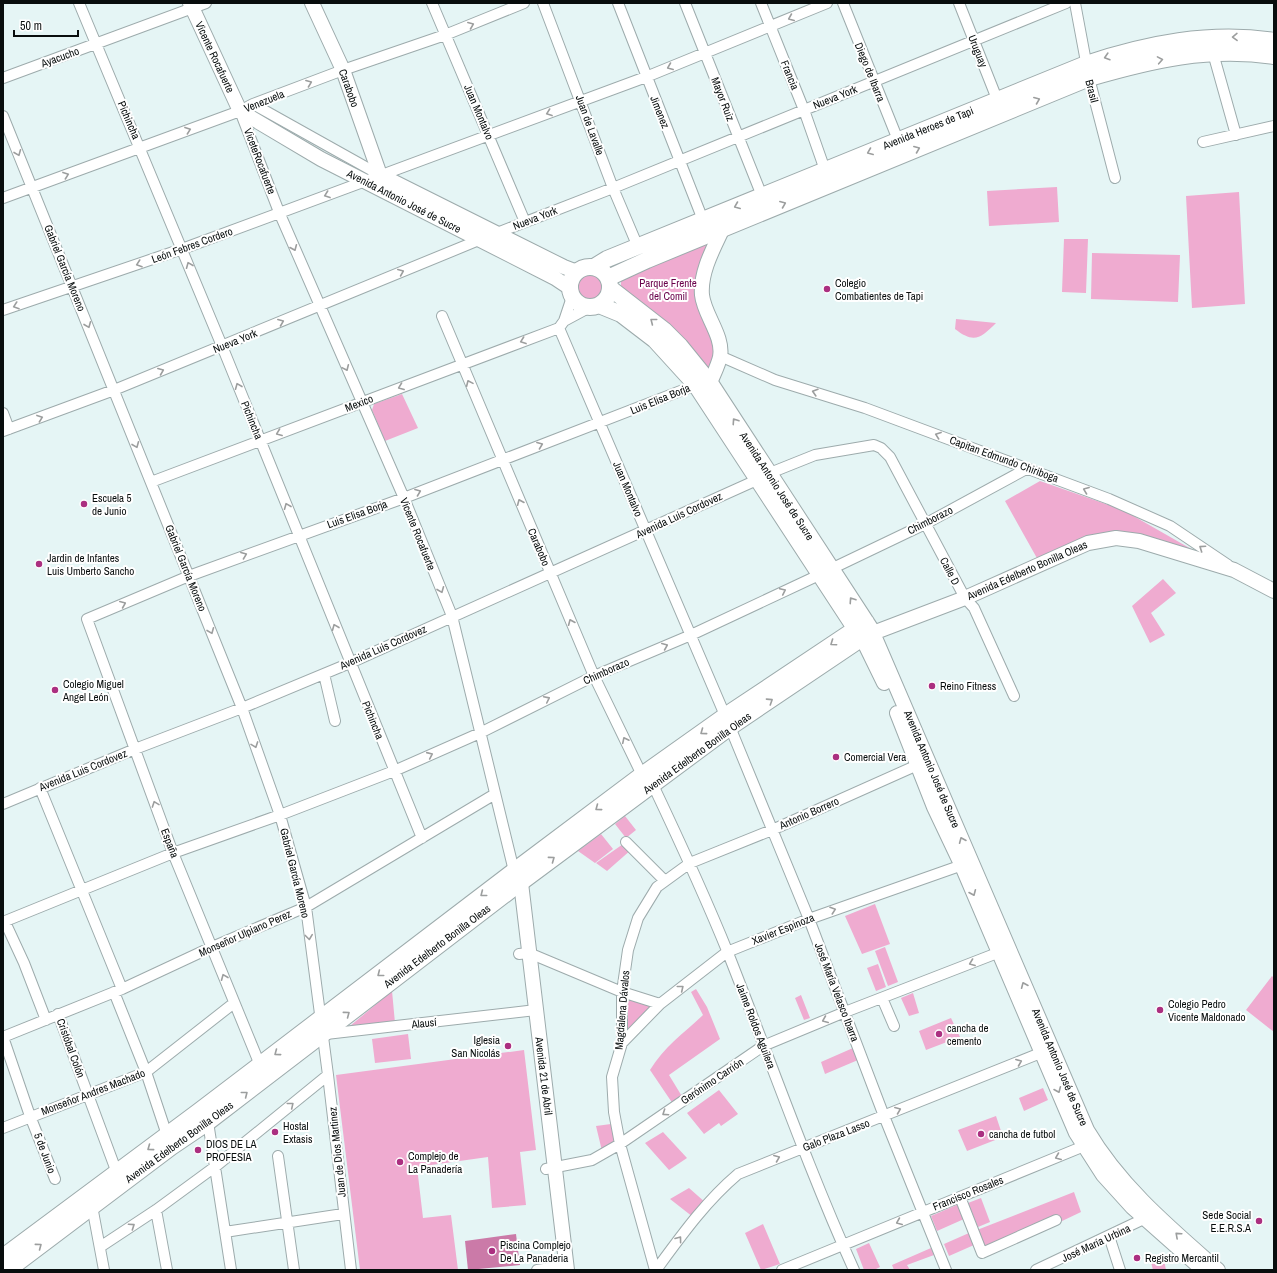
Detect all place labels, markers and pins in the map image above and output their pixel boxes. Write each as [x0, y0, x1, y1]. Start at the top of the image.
place label: Colegio Combatientes de Tapi [835, 276, 923, 303]
marker: Colegio Combatientes de Tapi [822, 284, 832, 294]
place label: Escuela 5 de Junio [92, 491, 132, 518]
marker: Escuela 5 de Junio [79, 499, 89, 509]
place label: Jardin de Infantes Luis Umberto Sancho [47, 551, 134, 578]
marker: Jardin de Infantes Luis Umberto Sancho [34, 559, 44, 569]
place label: Colegio Miguel Angel León [62, 677, 124, 704]
place label: Reino Fitness [940, 679, 997, 693]
marker: Reino Fitness [927, 681, 937, 691]
marker: Colegio Miguel Angel León [50, 685, 60, 695]
place label: Comercial Vera [844, 750, 906, 764]
marker: Comercial Vera [831, 752, 841, 762]
place label: Colegio Pedro Vicente Maldonado [1168, 997, 1246, 1024]
marker: Colegio Pedro Vicente Maldonado [1155, 1005, 1165, 1015]
place label: cancha de cemento [947, 1021, 989, 1048]
marker: cancha de cemento [934, 1029, 944, 1039]
place label: Iglesia San Nicolás [451, 1033, 500, 1060]
marker: Iglesia San Nicolás [503, 1041, 513, 1051]
place label: Hostal Extasis [283, 1119, 313, 1146]
marker: Hostal Extasis [270, 1127, 280, 1137]
place label: cancha de futbol [989, 1127, 1055, 1141]
marker: cancha de futbol [976, 1129, 986, 1139]
place label: DIOS DE LA PROFESIA [206, 1137, 258, 1164]
marker: DIOS DE LA PROFESIA [193, 1145, 203, 1155]
place label: Complejo de La Panadería [408, 1149, 462, 1176]
marker: Complejo de La Panadería [395, 1157, 405, 1167]
place label: Sede Social E.E.R.S.A [1202, 1208, 1252, 1235]
marker: Sede Social E.E.R.S.A [1254, 1216, 1264, 1226]
place label: Piscina Complejo De La Panaderia [500, 1238, 571, 1265]
marker: Piscina Complejo De La Panaderia [487, 1246, 497, 1256]
place label: Registro Mercantil [1145, 1251, 1219, 1265]
marker: Registro Mercantil [1132, 1253, 1142, 1263]

